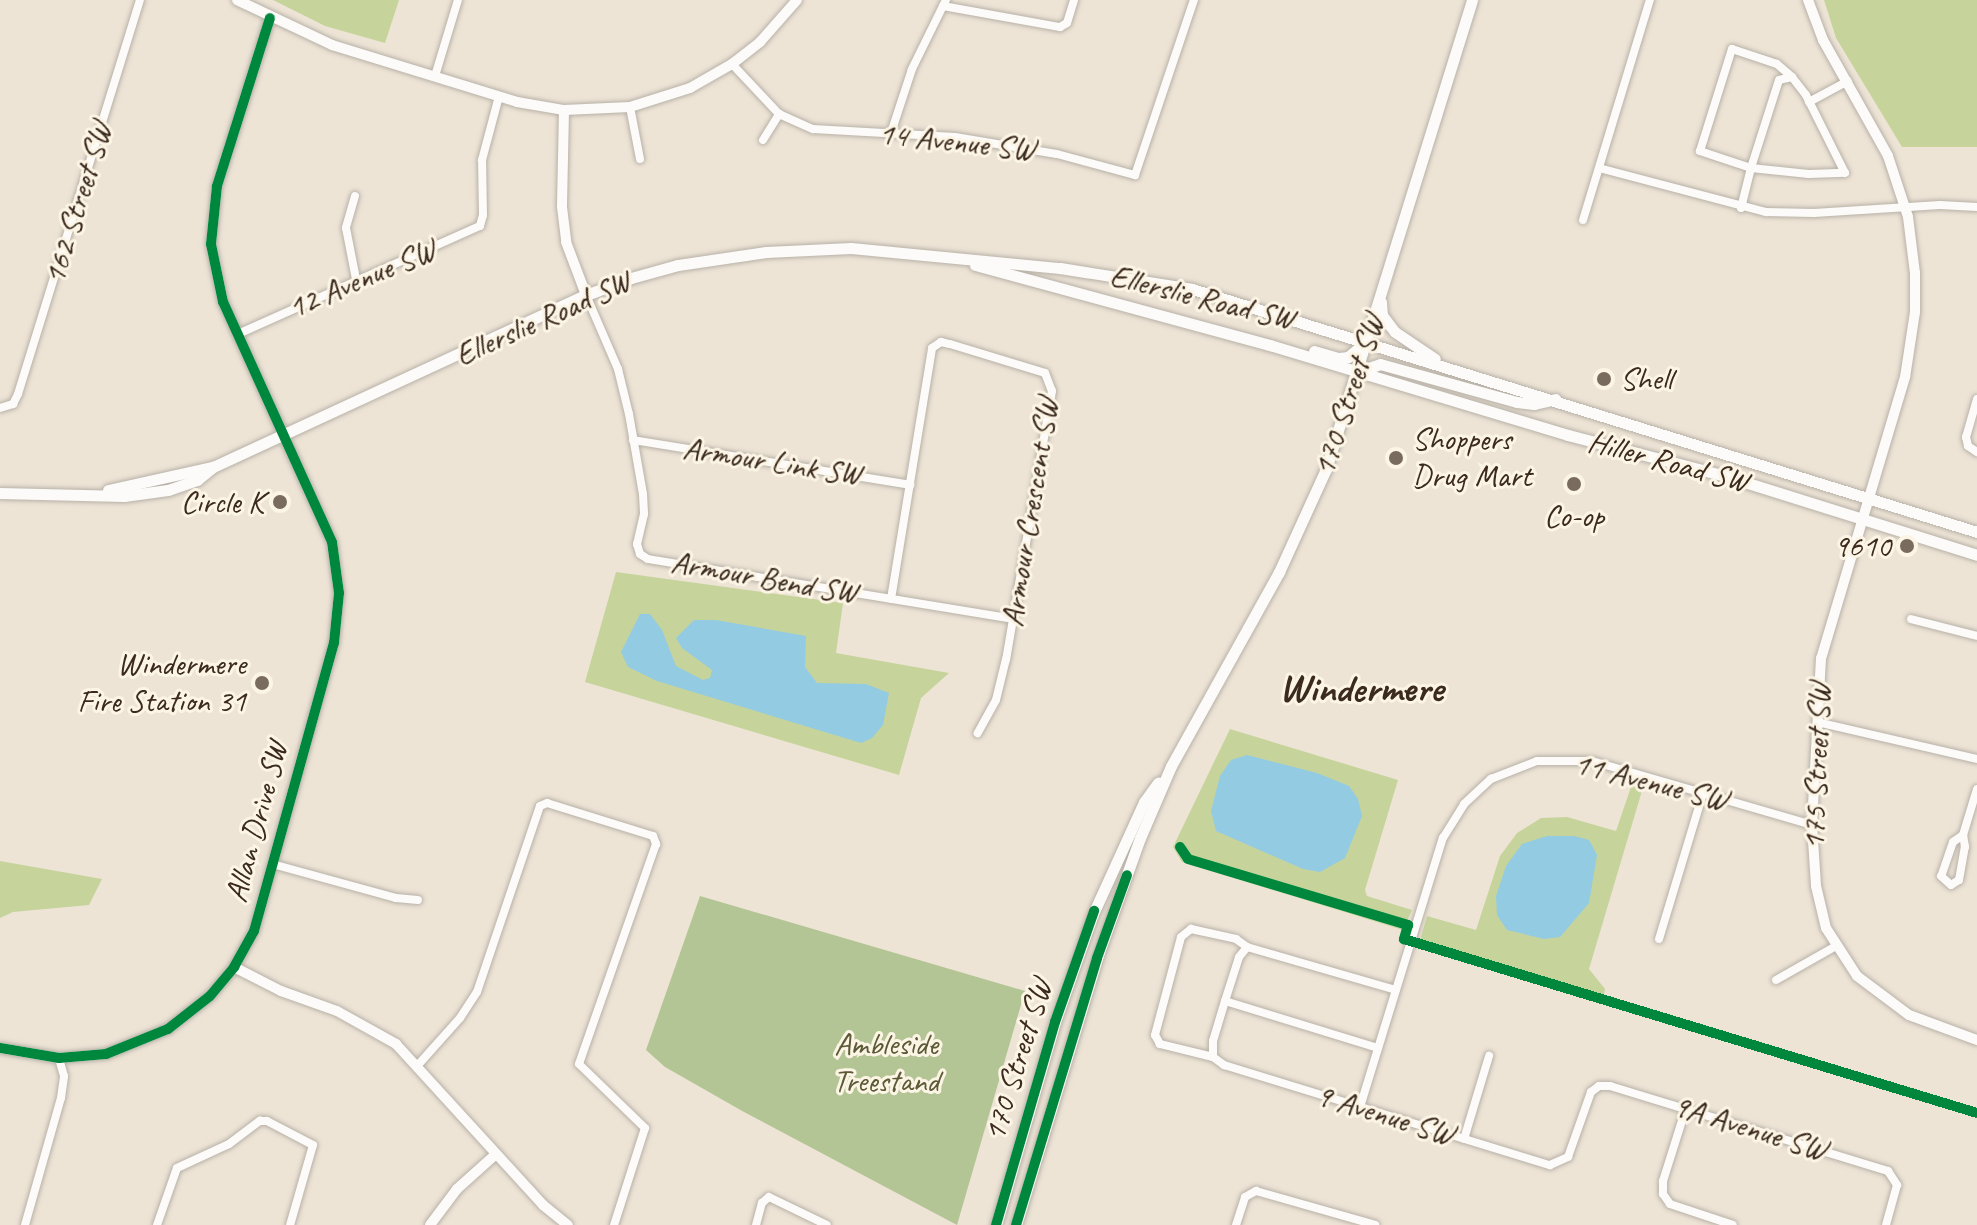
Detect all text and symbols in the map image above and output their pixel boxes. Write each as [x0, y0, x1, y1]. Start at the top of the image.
street label: 14 Avenue SW [877, 115, 1037, 169]
street label: 162 Street SW [35, 117, 121, 289]
street label: 12 Avenue SW [282, 231, 442, 327]
street label: Ellerslie Road SW [1105, 256, 1299, 340]
street label: Ellerslie Road SW [448, 263, 638, 375]
street label: 170 Street SW [1305, 309, 1393, 481]
place label: Shell [1620, 360, 1672, 398]
marker: Shell [1595, 370, 1613, 388]
street label: Armour Crescent SW [993, 395, 1067, 629]
place label: Shoppers Drug Mart [1412, 421, 1532, 496]
street label: Hiller Road SW [1583, 422, 1753, 502]
street label: Armour Link SW [679, 429, 865, 495]
marker: Shoppers Drug Mart [1387, 449, 1405, 467]
marker: Co-op [1565, 475, 1583, 493]
place label: Circle K [181, 483, 264, 521]
marker: Circle K [271, 493, 289, 511]
place label: Co-op [1544, 497, 1604, 535]
place label: 9610 [1833, 527, 1891, 565]
marker: 9610 [1898, 537, 1916, 555]
street label: Armour Bend SW [667, 543, 861, 613]
place label: Windermere Fire Station 31 [76, 646, 246, 721]
district label: Windermere [1279, 664, 1443, 712]
marker: Windermere Fire Station 31 [253, 674, 271, 692]
street label: 175 Street SW [1795, 682, 1839, 850]
street label: Allan Drive SW [217, 736, 297, 908]
street label: 11 Avenue SW [1570, 744, 1732, 820]
street label: 170 Street SW [975, 974, 1061, 1146]
park label: Ambleside Treestand [833, 1026, 939, 1101]
street label: 9 Avenue SW [1311, 1076, 1459, 1154]
street label: 9A Avenue SW [1668, 1086, 1832, 1170]

